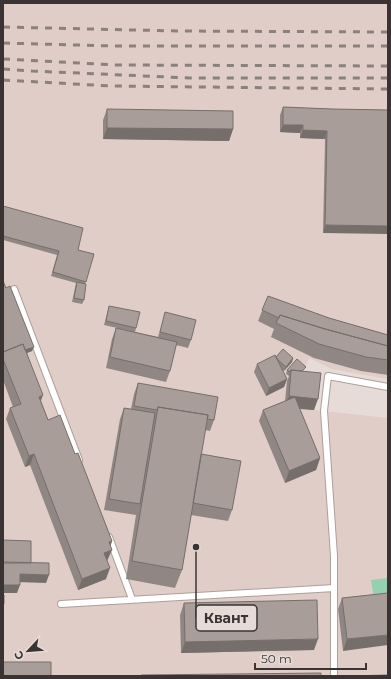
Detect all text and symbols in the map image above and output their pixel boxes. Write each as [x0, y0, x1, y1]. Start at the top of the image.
callout: Квант [196, 605, 257, 631]
text: Квант [204, 609, 249, 627]
north arrow [8, 631, 48, 671]
scale bar [255, 645, 366, 671]
text: С [11, 649, 27, 662]
text: 50 m [261, 651, 292, 666]

